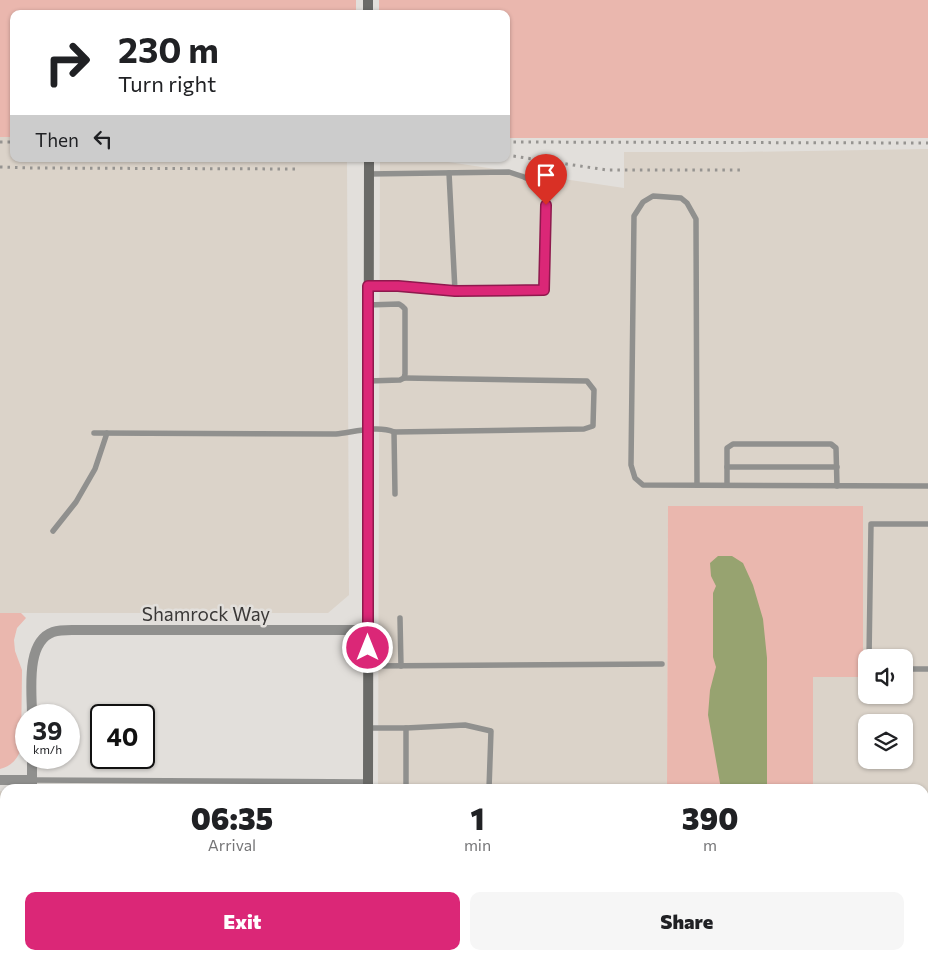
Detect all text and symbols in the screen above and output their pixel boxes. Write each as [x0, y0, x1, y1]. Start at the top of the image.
text: 230 m [118, 27, 219, 70]
icon: right [35, 30, 100, 95]
text: Turn right [118, 70, 216, 97]
icon: left [89, 125, 117, 153]
text: Then [35, 128, 79, 151]
pin [525, 154, 567, 205]
icon: arrive [532, 161, 560, 189]
street label: Shamrock Way [142, 602, 270, 625]
position arrow [341, 621, 393, 673]
map controls [858, 649, 913, 769]
button: sound [858, 649, 913, 704]
speed limit sign: 40 [90, 704, 155, 769]
button: layers [858, 714, 913, 769]
text: 39 [33, 715, 63, 745]
text: km/h [33, 742, 62, 756]
text: 06:35 [191, 799, 273, 836]
text: 1 [471, 799, 485, 836]
text: 390 [682, 799, 738, 836]
text: Arrival [208, 835, 256, 854]
text: min [464, 835, 491, 854]
text: m [703, 835, 717, 854]
button: Exit [25, 892, 460, 950]
button: Share [470, 892, 904, 950]

